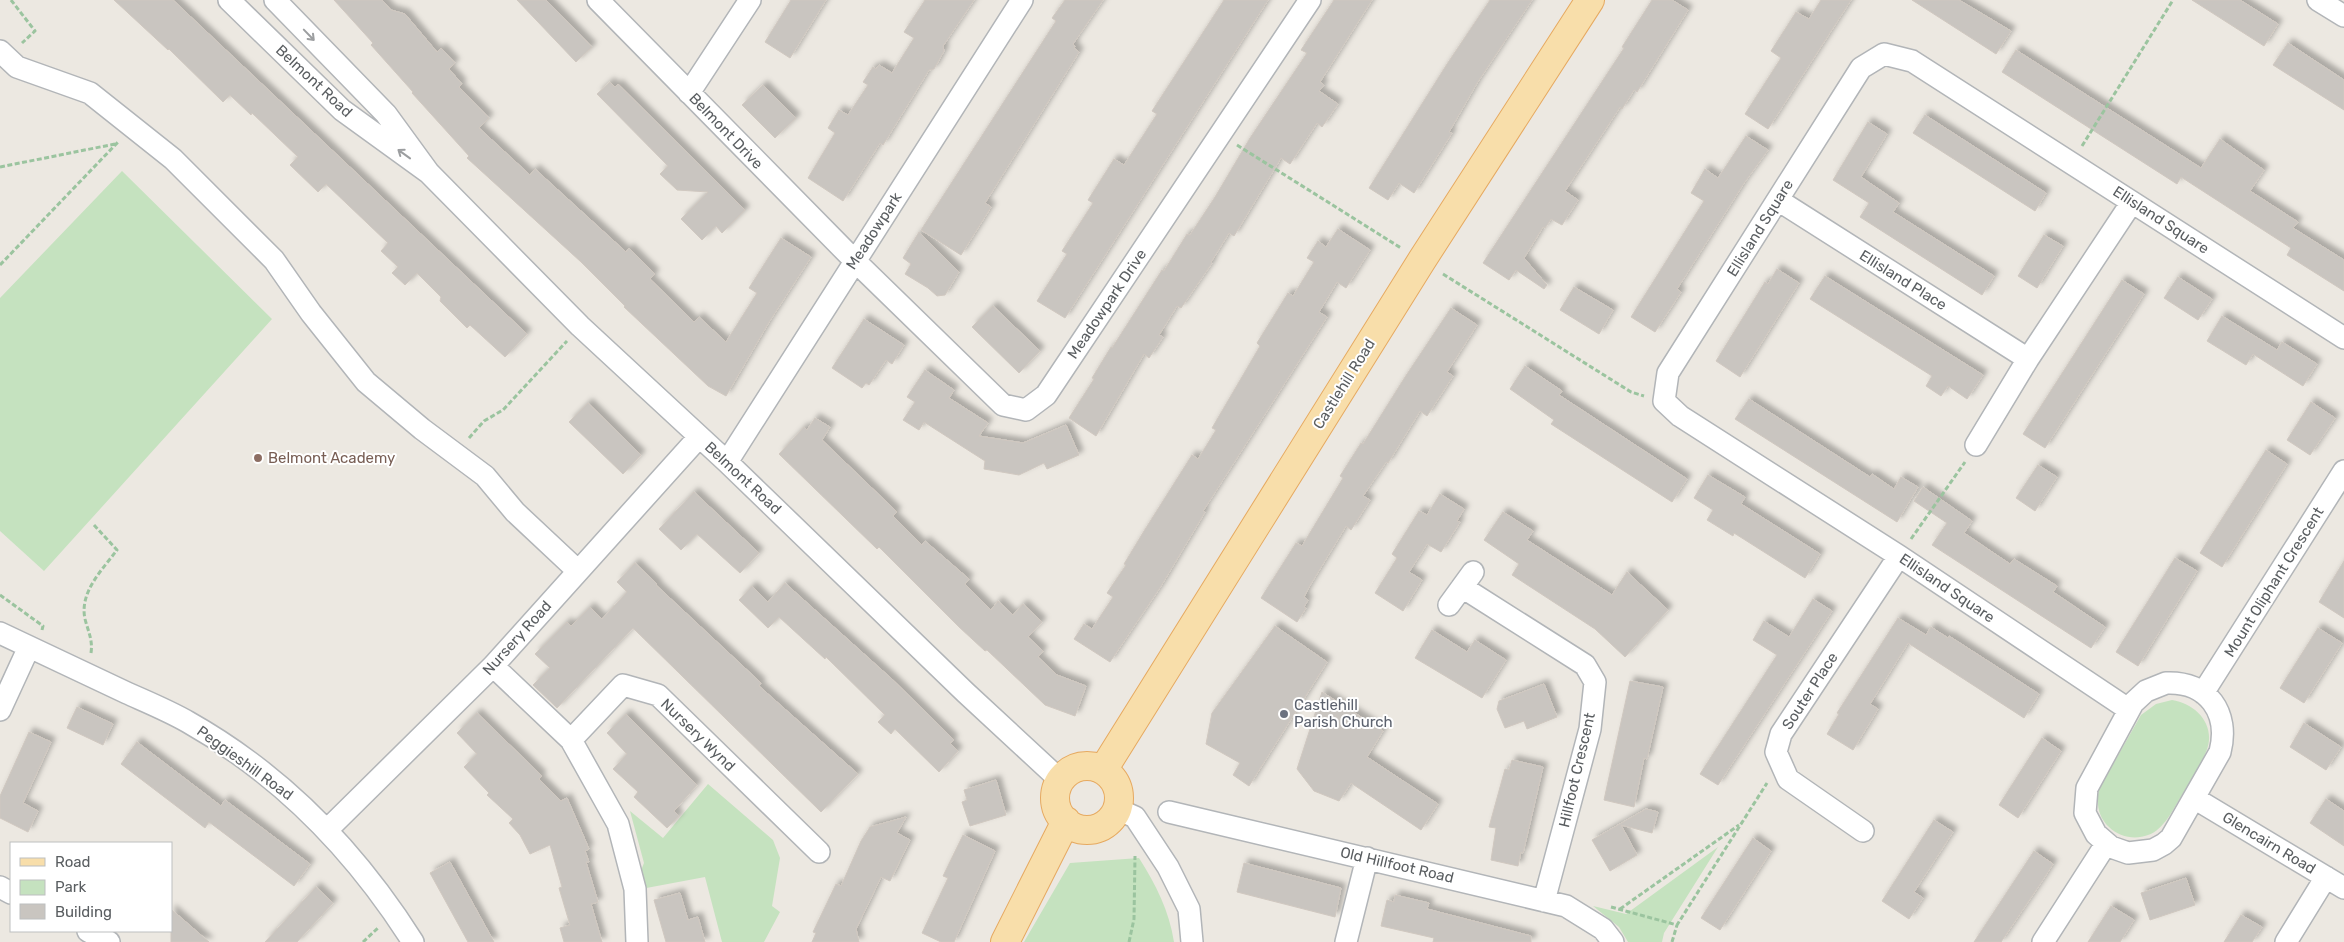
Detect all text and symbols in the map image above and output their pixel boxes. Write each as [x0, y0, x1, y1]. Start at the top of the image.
one-way arrow [303, 29, 315, 41]
street label: Belmont Road [272, 41, 356, 121]
street label: Belmont Drive [685, 89, 767, 173]
one-way arrow [397, 149, 411, 160]
street label: Ellisland Square [1723, 176, 1797, 280]
street label: Ellisland Square [2110, 182, 2212, 258]
street label: Meadowpark [842, 189, 906, 273]
street label: Meadowpark Drive [1064, 246, 1150, 362]
street label: Ellisland Place [1856, 246, 1950, 314]
street label: Castlehill Road [1309, 336, 1379, 432]
street label: Belmont Road [701, 438, 785, 518]
place label: Belmont Academy [268, 449, 395, 467]
marker: Belmont Academy [252, 452, 264, 464]
street label: Mount Oliphant Crescent [2220, 504, 2328, 660]
street label: Ellisland Square [1896, 550, 1998, 626]
street label: Nursery Road [479, 597, 555, 679]
street label: Souter Place [1778, 649, 1842, 733]
street label: Nursery Wynd [657, 695, 739, 775]
place label: Castlehill Parish Church [1294, 696, 1393, 731]
marker: Castlehill Parish Church [1278, 708, 1290, 720]
street label: Hillfoot Crescent [1555, 711, 1599, 829]
street label: Peggieshill Road [193, 722, 297, 804]
street label: Glencairn Road [2219, 808, 2319, 878]
legend [10, 842, 172, 932]
street label: Old Hillfoot Road [1339, 843, 1455, 887]
text: Road [55, 853, 91, 871]
text: Park [55, 878, 86, 896]
text: Building [55, 903, 112, 921]

